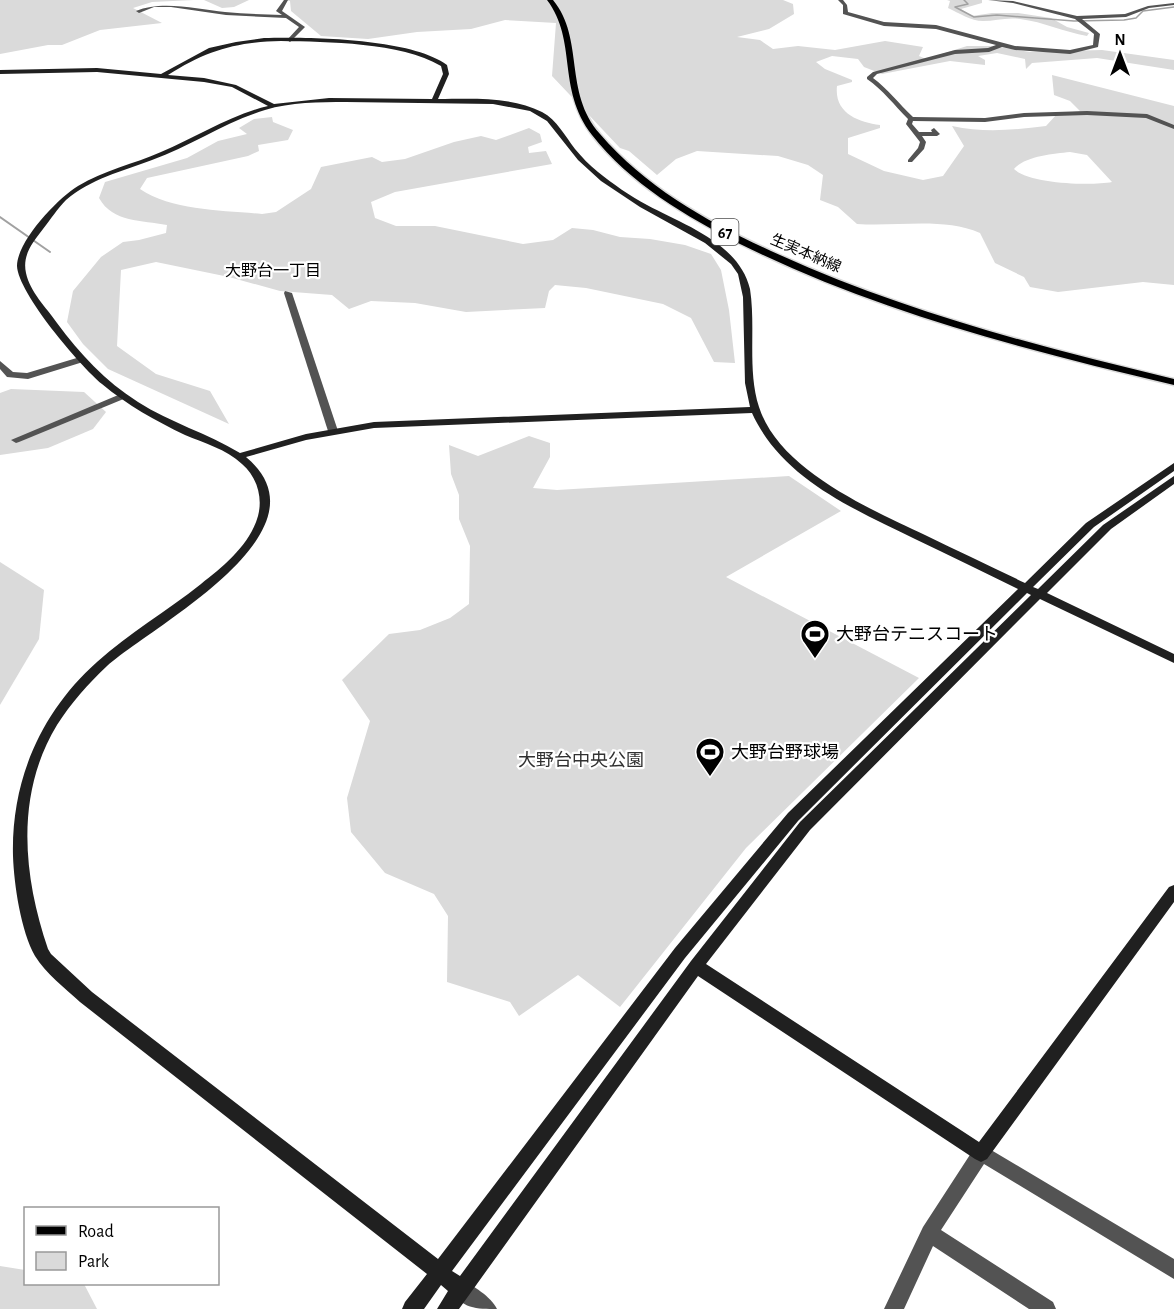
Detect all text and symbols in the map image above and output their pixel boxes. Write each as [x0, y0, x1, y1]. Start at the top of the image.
north arrow [1090, 24, 1150, 84]
text: N [1114, 32, 1126, 48]
road number: 67 [712, 219, 738, 245]
street label: 生実本納線 [768, 231, 844, 275]
district label: 大野台一丁目 [225, 262, 321, 279]
sports icon: 大野台テニスコート [799, 618, 831, 660]
place label: 大野台テニスコート [836, 624, 998, 644]
sports icon: 大野台野球場 [694, 736, 726, 778]
place label: 大野台野球場 [731, 742, 839, 762]
park label: 大野台中央公園 [518, 750, 644, 770]
legend [24, 1207, 219, 1285]
text: Road [78, 1223, 114, 1241]
text: Park [78, 1253, 110, 1271]

